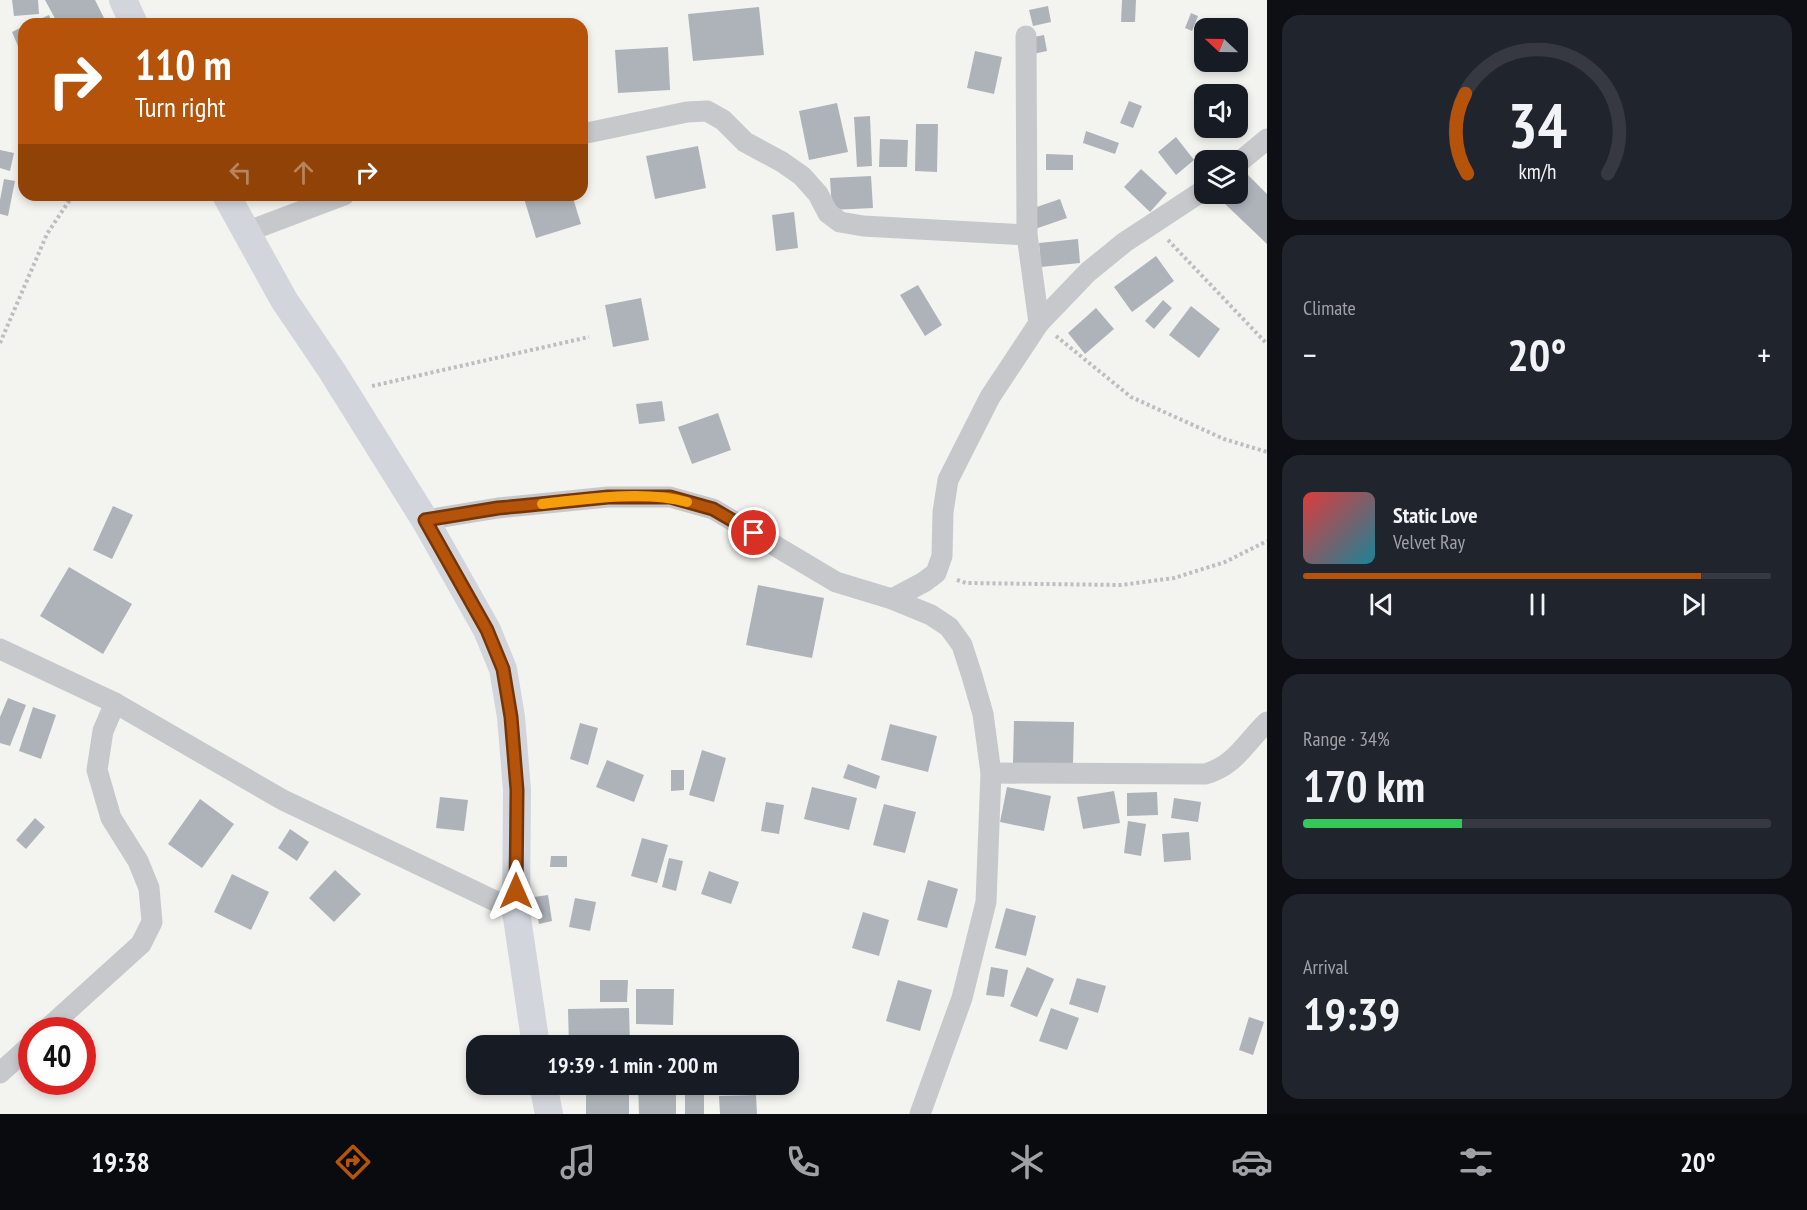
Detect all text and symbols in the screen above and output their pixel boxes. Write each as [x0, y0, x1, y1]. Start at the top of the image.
north arrow [1194, 18, 1248, 72]
map controls [1194, 18, 1248, 204]
text: 110 m [135, 37, 232, 92]
icon: right [36, 42, 114, 120]
button: sound [1194, 84, 1248, 138]
text: 34 [1507, 85, 1567, 166]
text: Turn right [135, 90, 226, 124]
button: layers [1194, 150, 1248, 204]
icon: left [224, 156, 257, 189]
icon: ahead [287, 156, 320, 189]
icon: right [350, 156, 383, 189]
text: km/h [1518, 158, 1556, 186]
text: Climate [1303, 295, 1356, 321]
text: 20° [1507, 325, 1567, 383]
text: − [1303, 333, 1317, 376]
text: + [1757, 333, 1771, 376]
text: Static Love [1393, 501, 1478, 529]
pin [728, 507, 779, 558]
icon: arrive [737, 516, 770, 549]
text: Velvet Ray [1393, 529, 1465, 555]
icon: previous [1365, 588, 1398, 621]
icon: pause [1521, 588, 1554, 621]
icon: next [1677, 588, 1710, 621]
text: Range · 34% [1303, 726, 1390, 752]
text: 170 km [1303, 756, 1425, 814]
position arrow [484, 859, 548, 923]
text: Arrival [1303, 954, 1348, 980]
text: 19:39 [1303, 984, 1400, 1042]
speed limit sign: 40 [18, 1017, 96, 1095]
text: 19:39 · 1 min · 200 m [547, 1051, 718, 1079]
icon: directions [332, 1141, 374, 1183]
icon: music [557, 1141, 599, 1183]
icon: phone [782, 1141, 824, 1183]
icon: climate [1006, 1141, 1048, 1183]
icon: car [1231, 1141, 1273, 1183]
icon: filters [1455, 1141, 1497, 1183]
text: 19:38 [91, 1145, 150, 1179]
text: 20° [1680, 1145, 1716, 1179]

